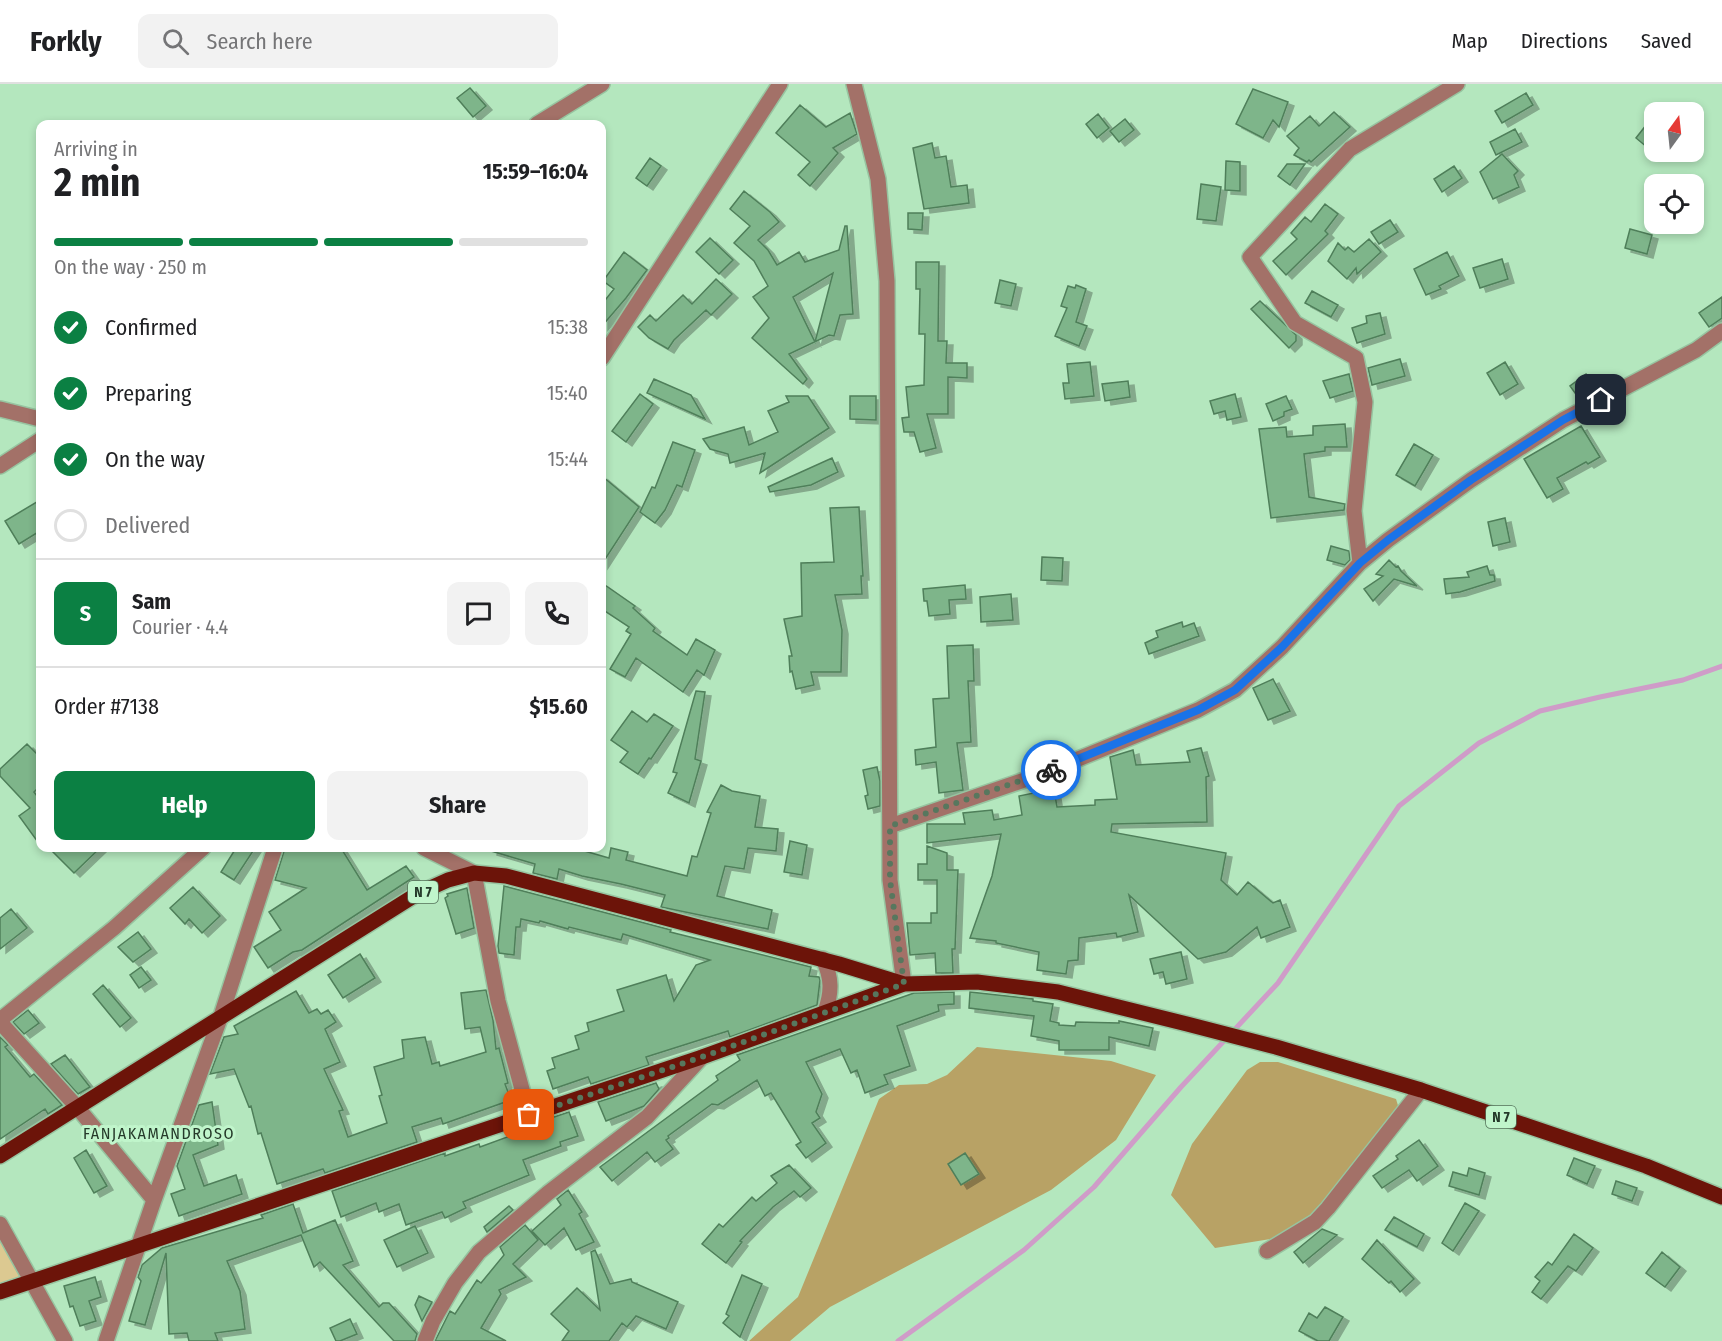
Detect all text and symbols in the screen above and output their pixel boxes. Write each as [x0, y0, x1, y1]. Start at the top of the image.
search box [138, 14, 558, 68]
text: Forkly [30, 25, 102, 58]
icon: search [159, 25, 192, 58]
text: Search here [207, 28, 313, 55]
text: Map [1451, 28, 1488, 54]
text: Directions [1521, 28, 1608, 54]
text: Saved [1641, 28, 1692, 54]
north arrow [1644, 102, 1704, 162]
map controls [1644, 102, 1704, 234]
text: Arriving in [54, 137, 138, 161]
text: 15:59–16:04 [483, 158, 588, 185]
text: 2 min [54, 160, 140, 206]
button: locate [1644, 174, 1704, 234]
text: On the way · 250 m [54, 255, 207, 279]
icon: check [54, 311, 87, 344]
text: Confirmed [105, 314, 198, 341]
text: 15:38 [548, 315, 588, 339]
pin [1575, 374, 1626, 425]
icon: check [54, 377, 87, 410]
text: Preparing [105, 380, 191, 407]
text: 15:40 [547, 381, 588, 405]
icon: home [1584, 383, 1617, 416]
icon: check [54, 443, 87, 476]
text: On the way [105, 446, 205, 473]
text: 15:44 [548, 447, 588, 471]
text: Delivered [105, 512, 190, 539]
button: chat [447, 582, 510, 645]
button: phone [525, 582, 588, 645]
text: Sam [132, 588, 171, 615]
text: S [80, 600, 91, 627]
text: Courier · 4.4 [132, 615, 228, 639]
text: Order #7138 [54, 693, 159, 720]
text: $15.60 [529, 693, 588, 720]
courier [1021, 740, 1081, 800]
icon: bike [1035, 754, 1068, 787]
button: Help [54, 771, 315, 840]
button: Share [327, 771, 588, 840]
road number: N 7 [408, 881, 438, 903]
pin [503, 1089, 554, 1140]
icon: bag [512, 1098, 545, 1131]
road number: N 7 [1486, 1106, 1516, 1128]
district label: FANJAKAMANDROSO [83, 1124, 235, 1143]

